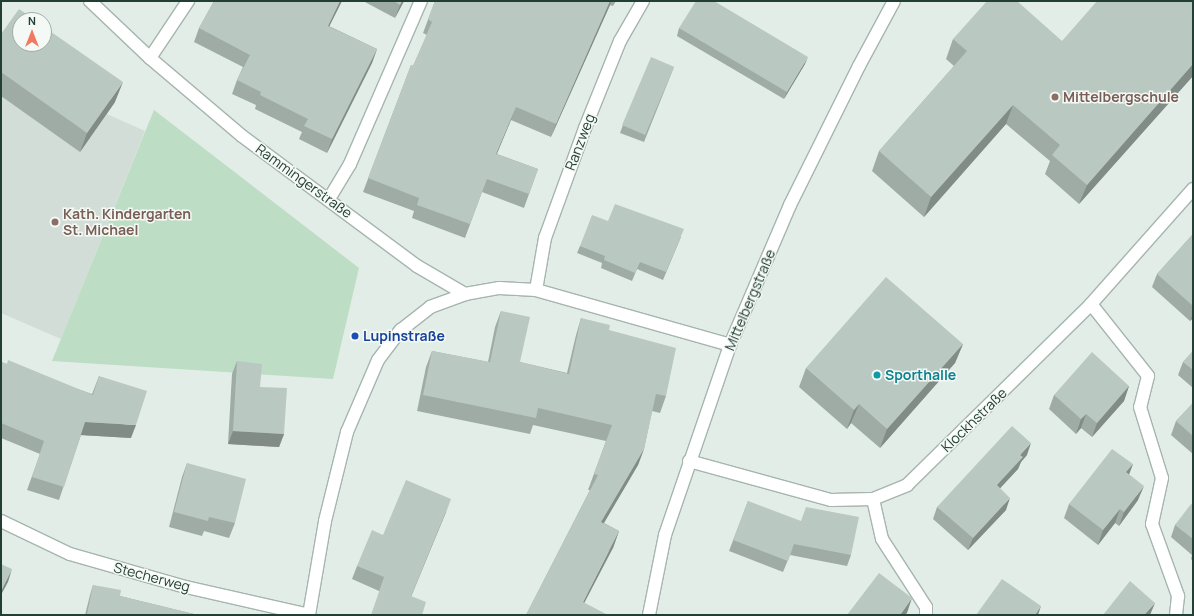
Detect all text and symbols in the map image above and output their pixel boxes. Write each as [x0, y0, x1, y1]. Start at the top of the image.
north arrow [12, 12, 52, 52]
text: N [28, 13, 36, 28]
place label: Mittelbergschule [1063, 89, 1179, 105]
marker: Mittelbergschule [1050, 92, 1060, 102]
street label: Ranzweg [562, 111, 598, 173]
street label: Rammingerstraße [252, 140, 356, 222]
place label: Kath. Kindergarten St. Michael [63, 206, 191, 238]
marker: Kath. Kindergarten St. Michael [50, 217, 60, 227]
street label: Mittelbergstraße [721, 247, 779, 353]
place label: Lupinstraße [363, 328, 445, 344]
marker: Lupinstraße [350, 331, 360, 341]
place label: Sporthalle [885, 367, 956, 383]
marker: Sporthalle [872, 370, 882, 380]
street label: Klockhstraße [938, 384, 1010, 456]
street label: Stecherweg [112, 559, 192, 595]

